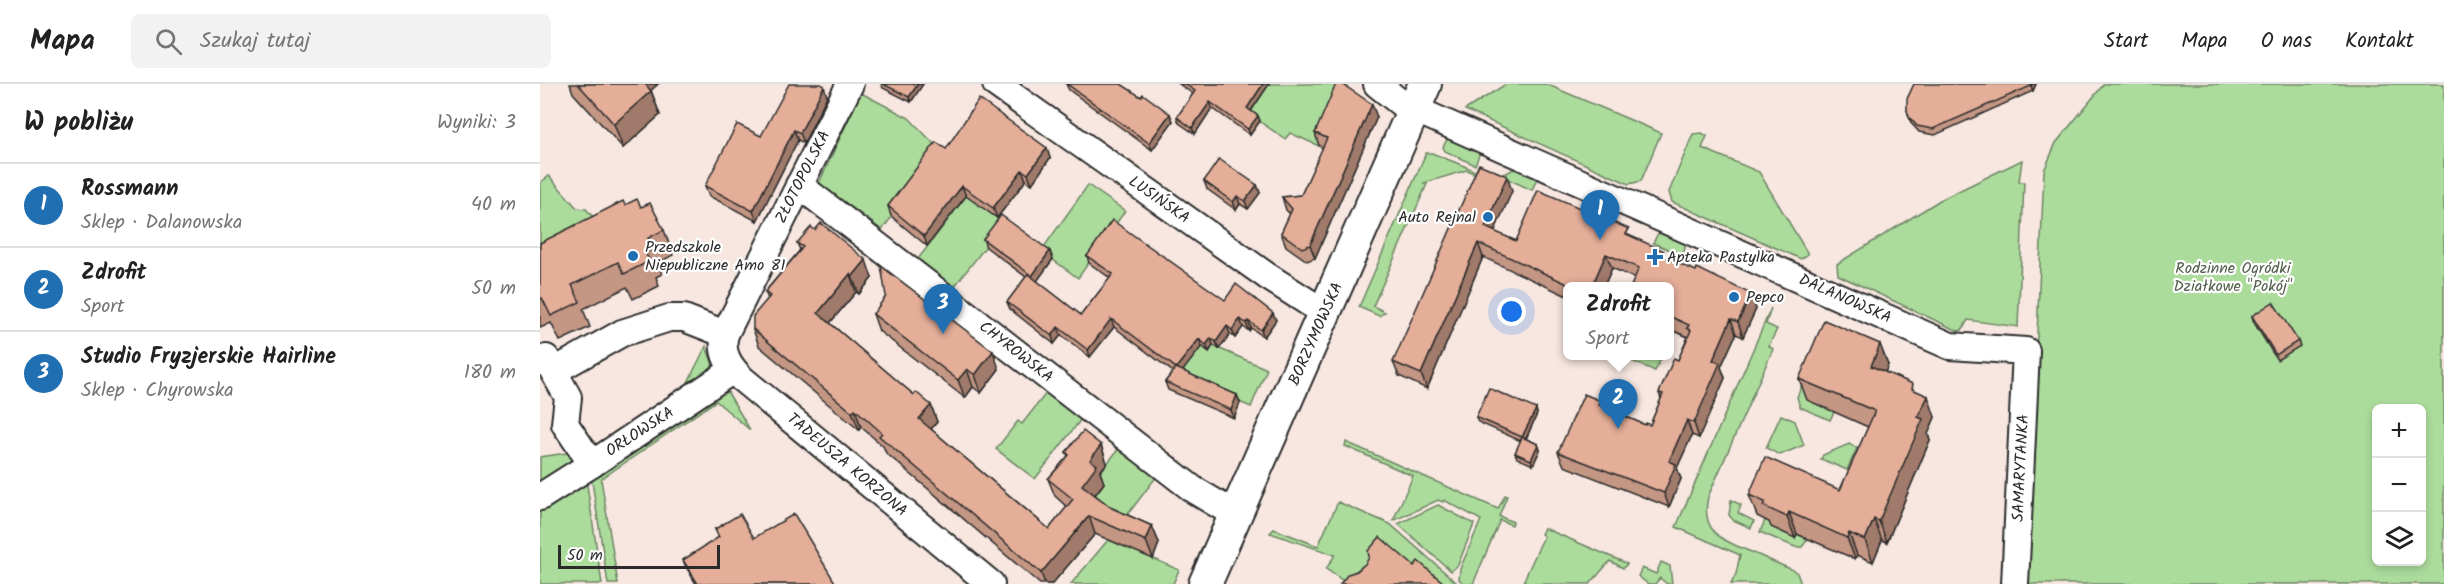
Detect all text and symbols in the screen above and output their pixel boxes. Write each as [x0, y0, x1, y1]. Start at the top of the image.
search box [131, 14, 551, 68]
text: Mapa [30, 19, 95, 64]
text: Szukaj tutaj [200, 24, 310, 59]
icon: search [152, 25, 185, 58]
text: Start [2104, 25, 2148, 58]
text: Mapa [2181, 25, 2228, 58]
text: O nas [2261, 25, 2312, 58]
text: Kontakt [2345, 25, 2414, 58]
text: W pobliżu [24, 102, 133, 144]
text: Wyniki: 3 [437, 107, 516, 139]
street label: ZŁOTOPOLSKA [769, 126, 837, 228]
street label: LUSIŃSKA [1123, 170, 1195, 231]
text: Rossmann [81, 172, 178, 207]
text: 1 [40, 189, 47, 221]
text: 40 m [471, 189, 516, 221]
pin: 1 [1580, 190, 1620, 240]
place label: Auto Rejnal [1398, 205, 1476, 230]
text: Sklep · Dalanowska [81, 207, 242, 239]
marker: Auto Rejnal [1481, 210, 1495, 224]
place label: Przedszkole Niepubliczne Amo 81 [645, 235, 785, 278]
place label: Apteka Pastylka [1667, 245, 1775, 270]
marker: Przedszkole Niepubliczne Amo 81 [626, 249, 640, 263]
marker: Apteka Pastylka [1648, 250, 1662, 264]
text: Zdrofit [81, 256, 146, 291]
park label: Rodzinne Ogródki Działkowe "Pokój" [2174, 256, 2293, 299]
street label: DALANOWSKA [1795, 267, 1896, 331]
text: 2 [38, 273, 49, 305]
text: 50 m [471, 273, 516, 305]
street label: BORZYMOWSKA [1282, 278, 1350, 390]
popup [1563, 282, 1674, 360]
pin: 3 [924, 284, 962, 334]
place label: Pepco [1746, 285, 1784, 310]
text: Zdrofit [1586, 288, 1651, 323]
marker: Pepco [1727, 290, 1741, 304]
text: Sport [81, 291, 125, 323]
your location [1497, 297, 1526, 326]
street label: CHYROWSKA [973, 315, 1059, 389]
text: Sport [1586, 323, 1629, 355]
text: Studio Fryzjerskie Hairline [81, 340, 336, 375]
text: 3 [38, 357, 49, 389]
text: 180 m [464, 357, 516, 389]
text: Sklep · Chyrowska [81, 375, 234, 407]
pin: 2 [1598, 380, 1638, 429]
street label: ORŁOWSKA [601, 400, 679, 464]
map controls [2372, 404, 2426, 566]
button: + [2372, 404, 2426, 458]
street label: TADEUSZA KORZONA [781, 407, 913, 523]
street label: SAMARYTANKA [2006, 413, 2036, 522]
button: − [2372, 458, 2426, 512]
button: layers [2372, 512, 2426, 566]
scale bar [558, 542, 720, 570]
text: 50 m [567, 543, 603, 568]

